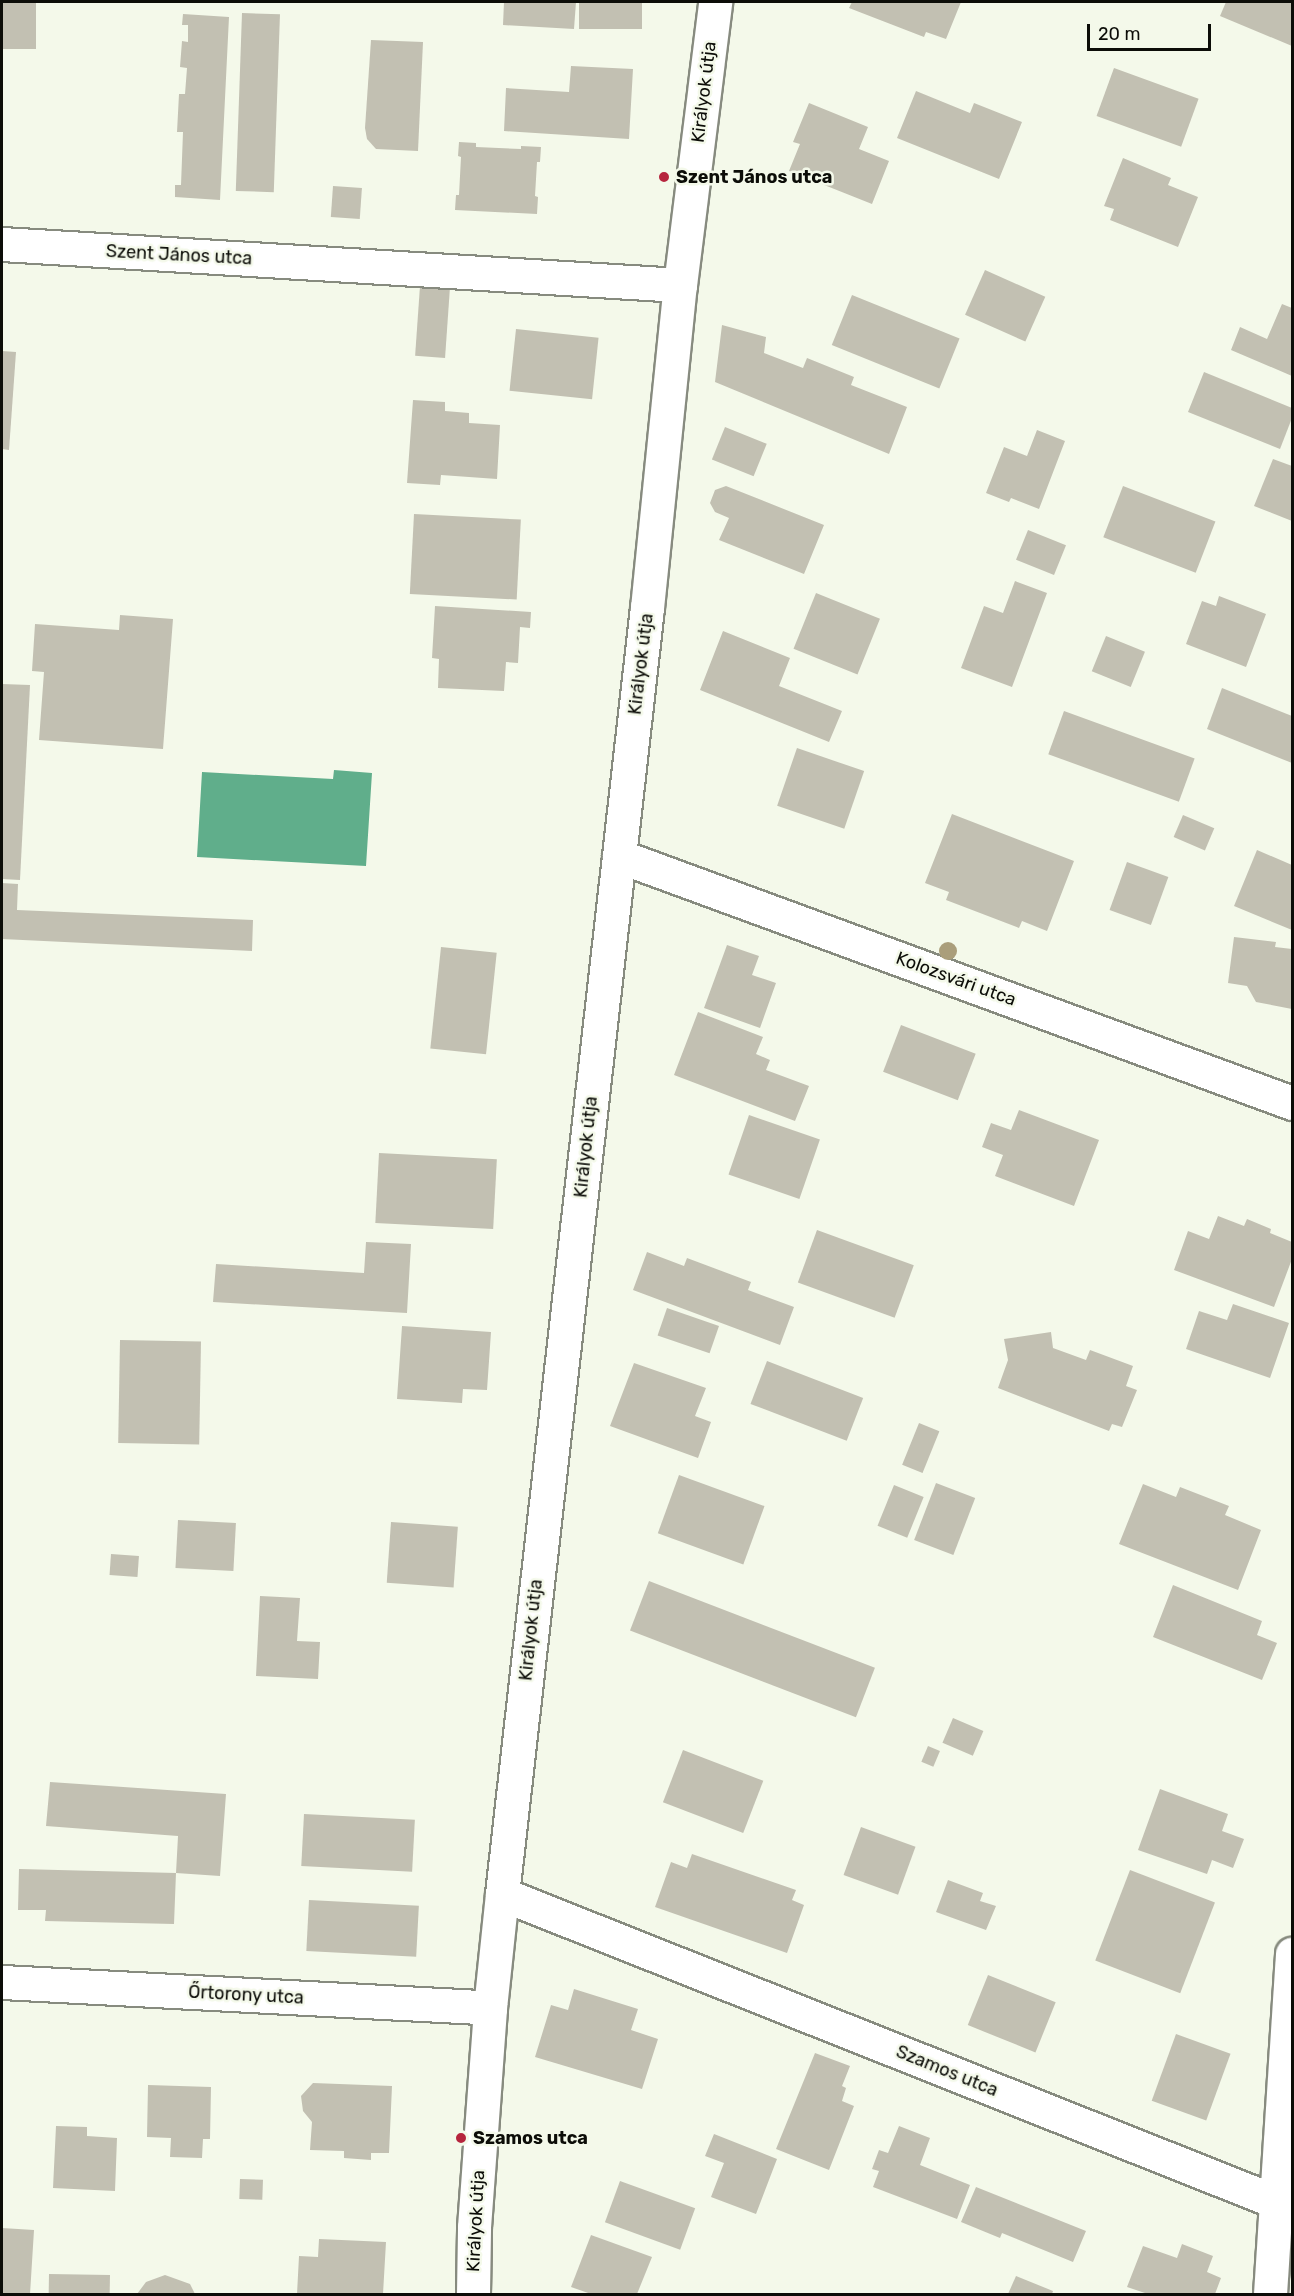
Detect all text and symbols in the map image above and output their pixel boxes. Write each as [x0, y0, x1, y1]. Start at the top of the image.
scale bar [1090, 12, 1214, 50]
text: 20 m [1098, 23, 1140, 45]
street label: Királyok útja [687, 40, 721, 144]
place label: Szent János utca [676, 166, 832, 188]
marker: Szent János utca [657, 170, 671, 184]
street label: Szent János utca [105, 240, 253, 270]
street label: Királyok útja [624, 612, 658, 716]
street label: Kolozsvári utca [893, 947, 1019, 1011]
street label: Királyok útja [570, 1095, 602, 1199]
street label: Királyok útja [515, 1578, 547, 1682]
street label: Őrtorony utca [187, 1981, 305, 2009]
street label: Szamos utca [893, 2041, 1001, 2101]
place label: Szamos utca [473, 2127, 588, 2149]
marker: Szamos utca [454, 2131, 468, 2145]
street label: Királyok útja [463, 2169, 489, 2273]

